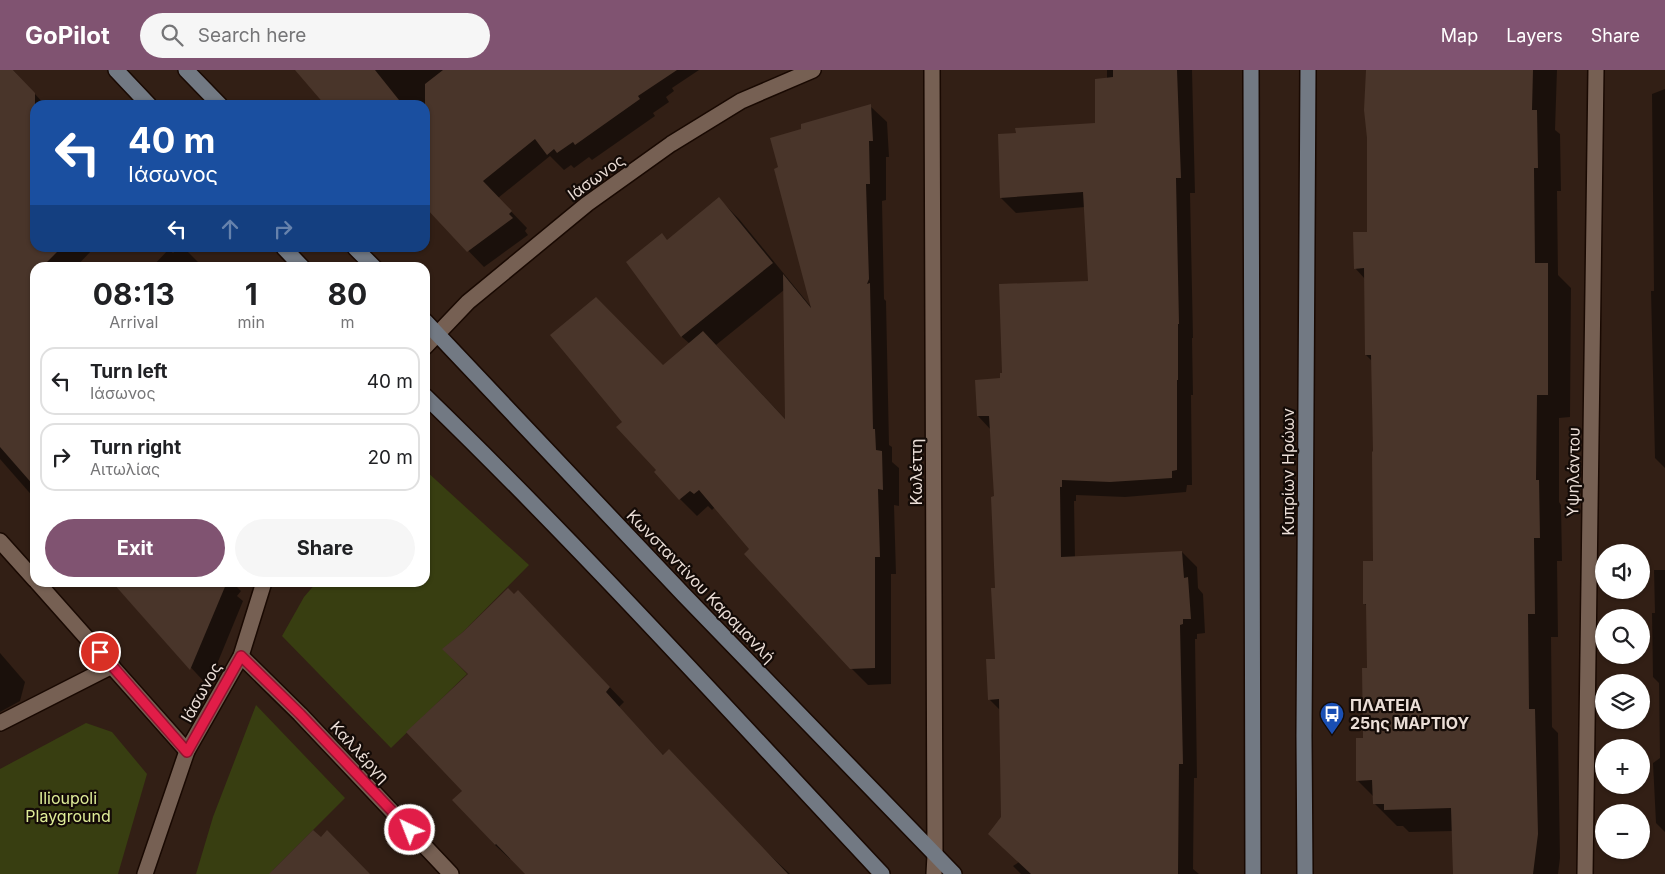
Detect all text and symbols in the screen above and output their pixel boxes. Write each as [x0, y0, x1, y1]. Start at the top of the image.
search box [140, 13, 490, 58]
text: GoPilot [25, 21, 110, 50]
icon: search [158, 21, 186, 49]
text: Search here [198, 24, 306, 47]
text: Map [1441, 25, 1478, 46]
text: Layers [1506, 25, 1563, 46]
text: Share [1591, 25, 1640, 46]
text: 40 m [128, 119, 216, 161]
icon: left [45, 120, 110, 185]
street label: Ιάσωνος [564, 150, 628, 204]
text: Ιάσωνος [128, 161, 218, 187]
icon: left [163, 215, 191, 243]
icon: ahead [216, 215, 244, 243]
icon: right [269, 215, 297, 243]
text: 08:13 [93, 276, 175, 312]
text: 1 [245, 276, 258, 312]
text: 80 [328, 276, 367, 312]
text: Arrival [109, 312, 158, 332]
text: min [237, 312, 265, 332]
text: m [340, 312, 354, 332]
text: Turn left [90, 360, 168, 383]
icon: left [47, 367, 75, 395]
text: 40 m [367, 370, 413, 393]
text: Ιάσωνος [90, 383, 156, 403]
street label: Κυπρίων Ηρώων [1278, 408, 1298, 536]
street label: Υψηλάντου [1562, 427, 1584, 517]
text: Turn right [90, 436, 181, 459]
street label: Κωλέττη [906, 439, 926, 505]
icon: right [47, 443, 75, 471]
text: 20 m [367, 446, 413, 469]
text: Αιτωλίας [90, 459, 160, 479]
street label: Κωνσταντίνου Καραμανλή [623, 505, 779, 667]
button: Exit [45, 519, 225, 577]
button: Share [235, 519, 415, 577]
map controls [1595, 544, 1650, 859]
button: sound [1595, 544, 1650, 599]
button: search [1595, 609, 1650, 664]
pin [79, 631, 121, 673]
icon: arrive [86, 638, 114, 666]
street label: Ιάσωνος [176, 658, 226, 726]
button: layers [1595, 674, 1650, 729]
place label: ΠΛΑΤΕΙΑ 25ης ΜΑΡΤΙΟΥ [1350, 695, 1469, 733]
bus stop icon: ΠΛΑΤΕΙΑ 25ης ΜΑΡΤΙΟΥ [1319, 701, 1345, 735]
street label: Καλλέργη [326, 717, 394, 787]
button: + [1595, 739, 1650, 794]
park label: Ilioupoli Playground [25, 788, 111, 826]
position arrow [383, 803, 435, 855]
button: − [1595, 804, 1650, 859]

